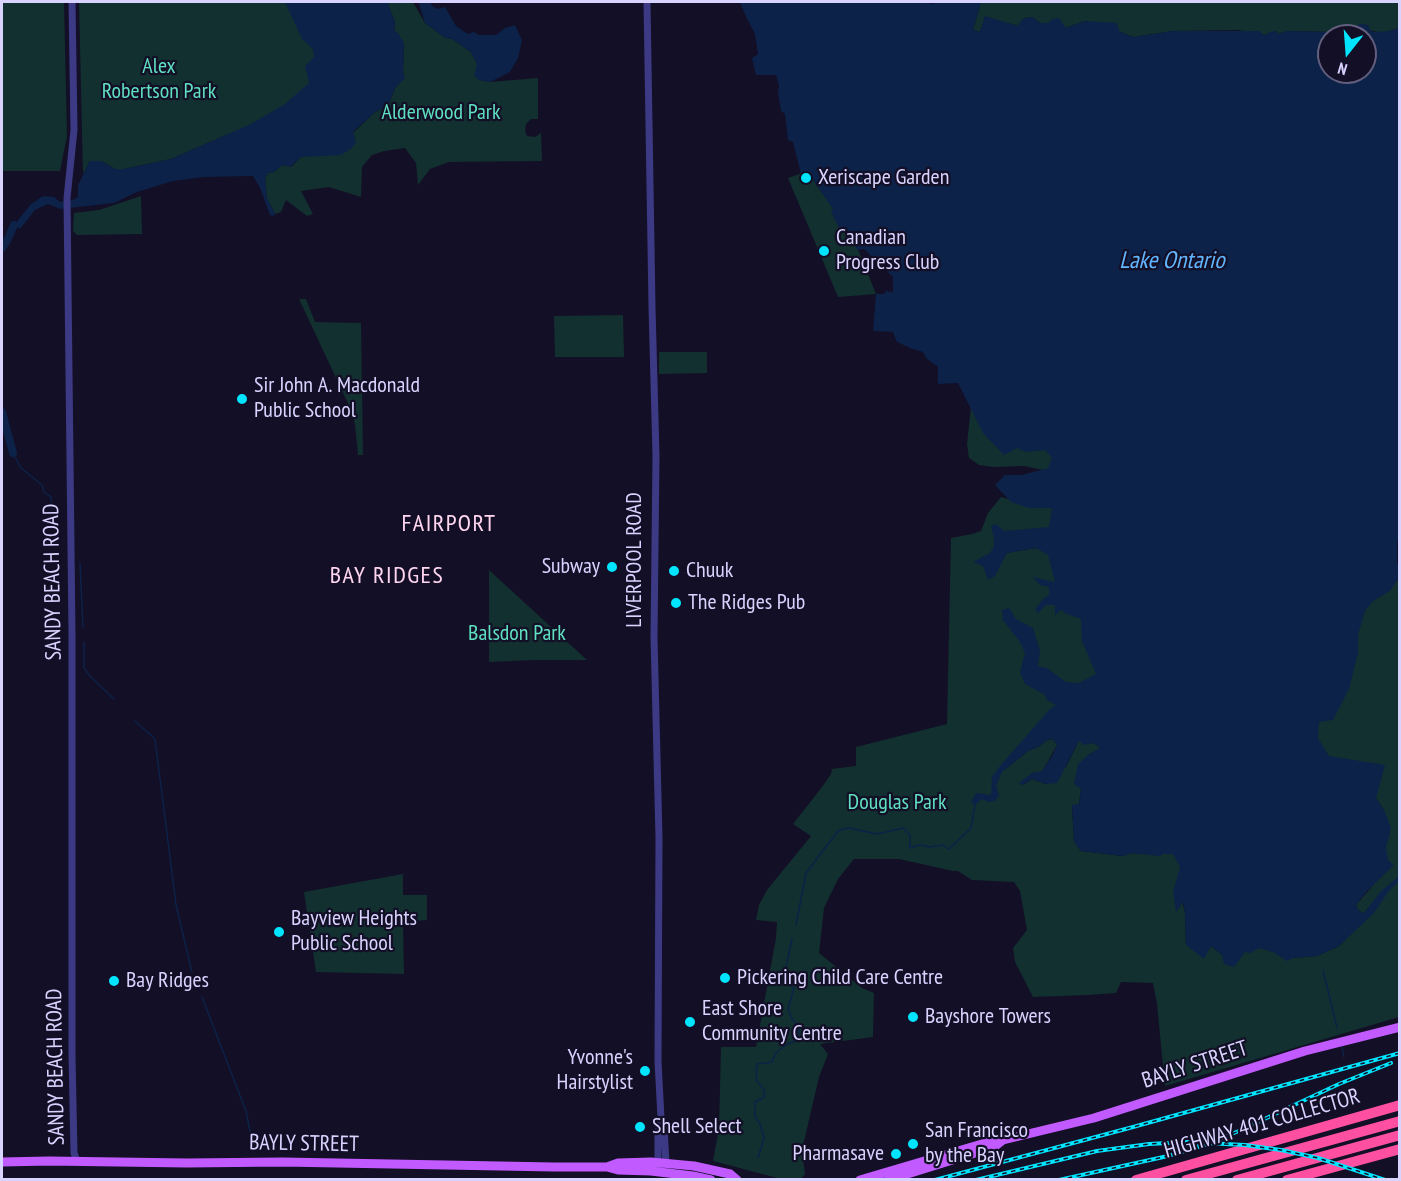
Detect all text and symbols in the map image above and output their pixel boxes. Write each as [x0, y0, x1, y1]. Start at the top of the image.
north arrow [1317, 24, 1377, 84]
park label: Alex Robertson Park [102, 54, 216, 106]
text: N [1335, 58, 1349, 80]
park label: Alderwood Park [382, 100, 500, 126]
place label: Xeriscape Garden [818, 165, 949, 191]
marker: Xeriscape Garden [799, 171, 813, 185]
place label: Canadian Progress Club [836, 225, 939, 276]
marker: Canadian Progress Club [817, 244, 831, 258]
water label: Lake Ontario [1119, 247, 1225, 275]
place label: Sir John A. Macdonald Public School [254, 373, 420, 424]
marker: Sir John A. Macdonald Public School [235, 392, 249, 406]
street label: LIVERPOOL ROAD [622, 492, 648, 628]
street label: SANDY BEACH ROAD [38, 503, 68, 661]
district label: FAIRPORT [401, 510, 497, 538]
place label: Subway [542, 554, 600, 580]
place label: Chuuk [686, 558, 733, 584]
marker: Subway [605, 560, 619, 574]
district label: BAY RIDGES [330, 562, 444, 590]
marker: Chuuk [667, 564, 681, 578]
place label: The Ridges Pub [688, 590, 805, 616]
marker: The Ridges Pub [669, 596, 683, 610]
park label: Balsdon Park [468, 621, 566, 647]
park label: Douglas Park [848, 790, 946, 816]
place label: Bayview Heights Public School [291, 906, 417, 957]
marker: Bayview Heights Public School [272, 925, 286, 939]
place label: Pickering Child Care Centre [737, 965, 943, 991]
place label: Bay Ridges [126, 968, 209, 994]
marker: Pickering Child Care Centre [718, 971, 732, 985]
marker: Bay Ridges [107, 974, 121, 988]
street label: SANDY BEACH ROAD [41, 988, 71, 1146]
place label: East Shore Community Centre [702, 996, 842, 1048]
place label: Bayshore Towers [925, 1004, 1051, 1030]
marker: Bayshore Towers [906, 1010, 920, 1024]
marker: East Shore Community Centre [683, 1015, 697, 1029]
street label: BAYLY STREET [1139, 1035, 1251, 1095]
place label: Yvonne's Hairstylist [557, 1045, 633, 1096]
marker: Yvonne's Hairstylist [638, 1064, 652, 1078]
street label: HIGHWAY 401 COLLECTOR [1161, 1083, 1363, 1165]
place label: Shell Select [652, 1114, 742, 1140]
place label: San Francisco by the Bay [925, 1118, 1028, 1170]
marker: Shell Select [633, 1120, 647, 1134]
street label: BAYLY STREET [249, 1130, 359, 1158]
marker: San Francisco by the Bay [906, 1137, 920, 1151]
place label: Pharmasave [793, 1141, 884, 1167]
marker: Pharmasave [889, 1147, 903, 1161]

